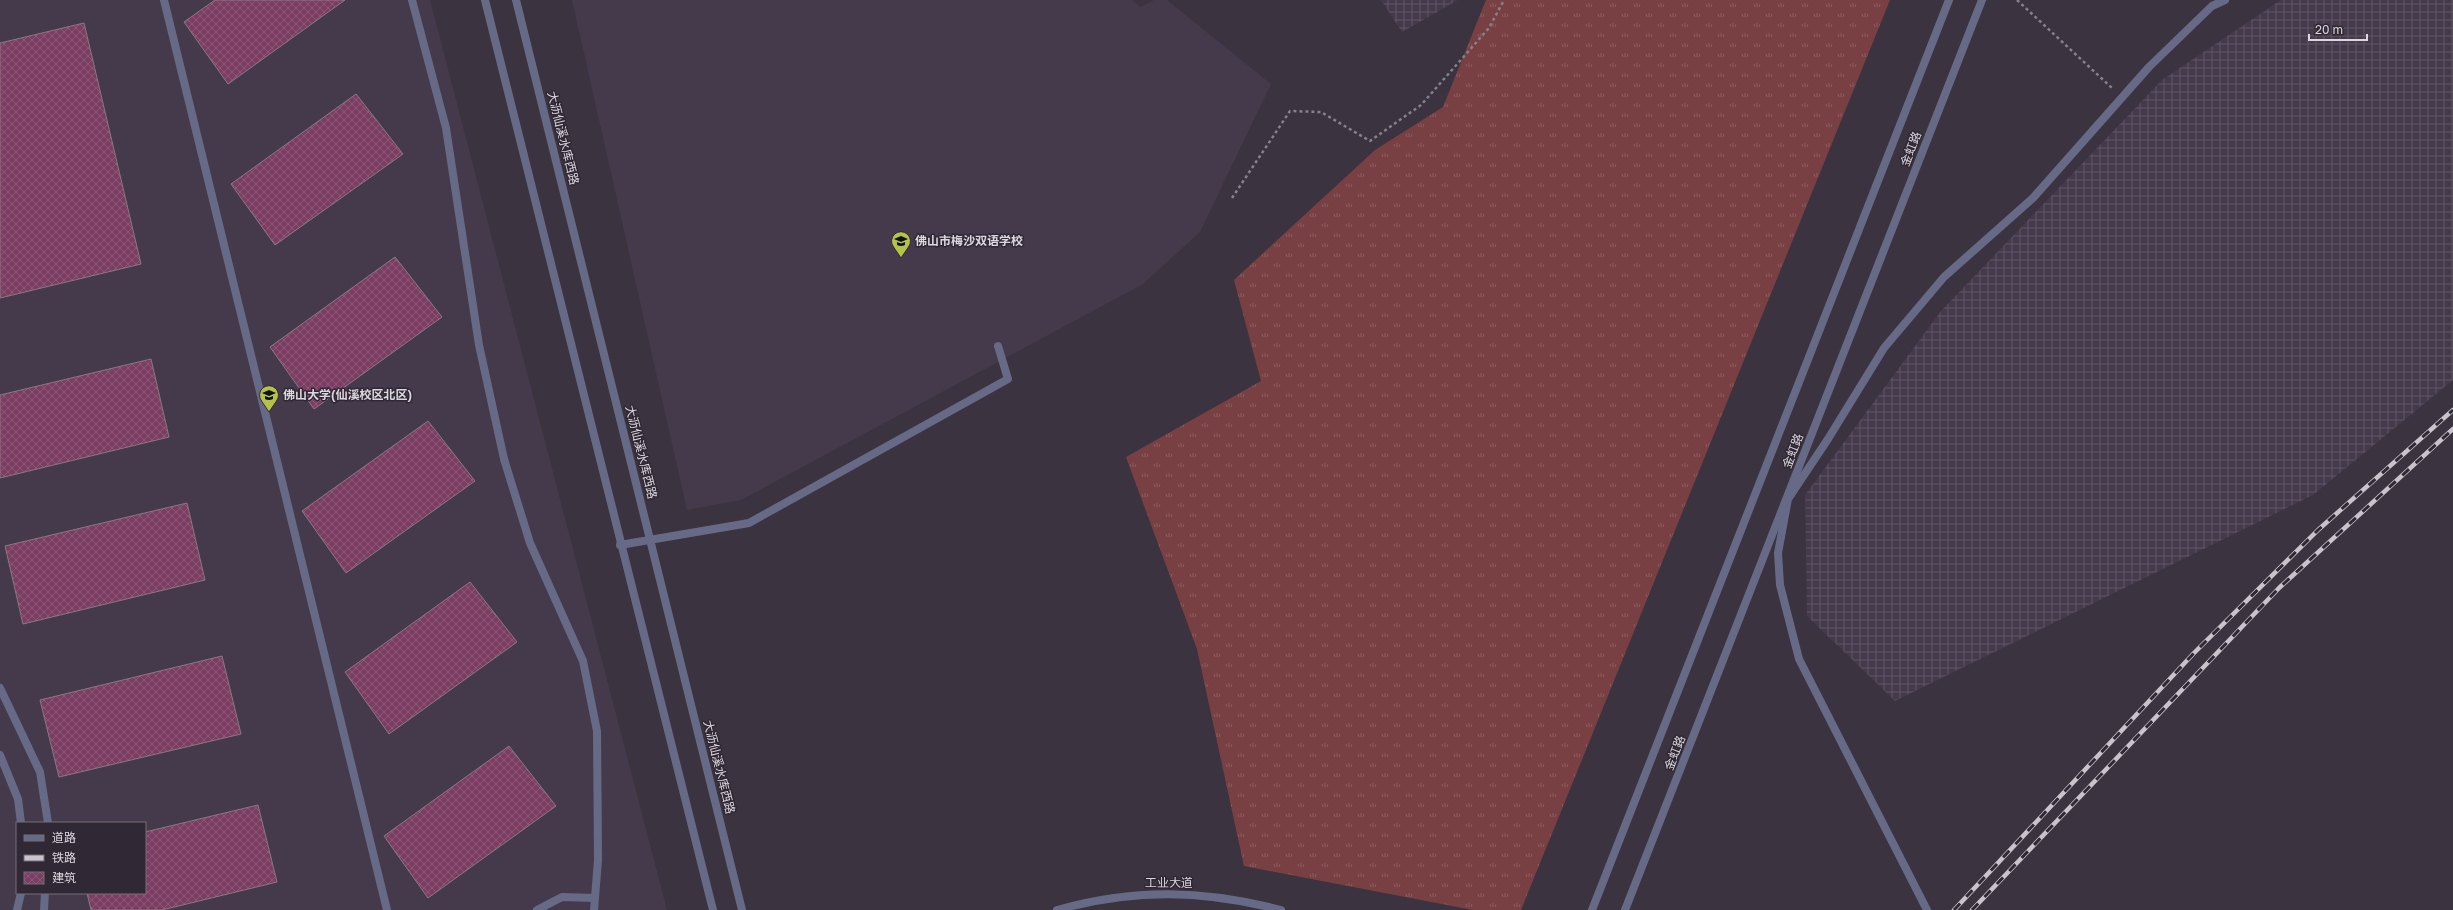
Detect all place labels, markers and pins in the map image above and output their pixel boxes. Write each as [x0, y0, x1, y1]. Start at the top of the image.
school or university icon: 佛山市梅沙双语学校 [890, 230, 912, 258]
place label: 佛山市梅沙双语学校 [915, 233, 1023, 248]
school or university icon: 佛山大学(仙溪校区北区) [258, 384, 280, 412]
place label: 佛山大学(仙溪校区北区) [283, 387, 412, 402]

